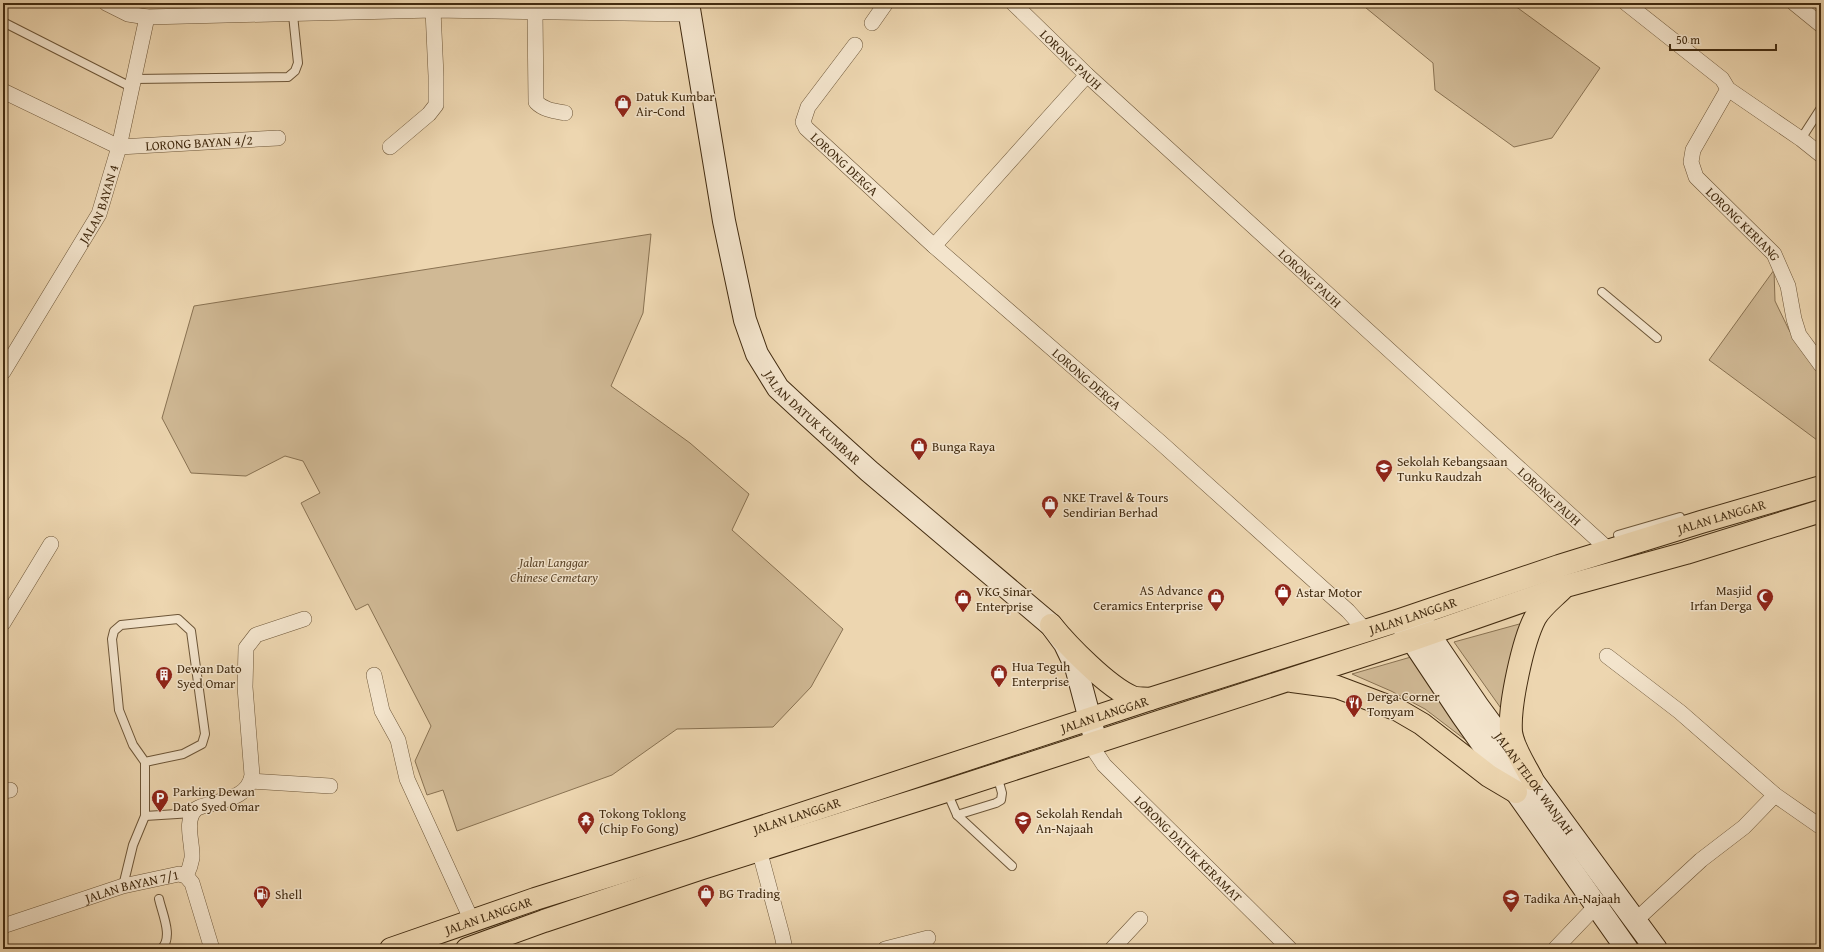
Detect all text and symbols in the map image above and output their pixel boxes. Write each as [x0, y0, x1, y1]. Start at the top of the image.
street label: LORONG PAUH [1036, 25, 1106, 94]
scale bar [1670, 26, 1776, 52]
text: 50 m [1676, 31, 1700, 48]
place label: Datuk Kumbar Air-Cond [636, 87, 715, 121]
shop icon: Datuk Kumbar Air-Cond [613, 93, 633, 118]
street label: LORONG DERGA [806, 128, 883, 200]
street label: LORONG BAYAN 4/2 [145, 130, 253, 155]
street label: JALAN BAYAN 4 [73, 162, 123, 249]
street label: LORONG KERIANG [1701, 183, 1785, 264]
street label: LORONG PAUH [1274, 245, 1346, 313]
street label: LORONG DERGA [1048, 344, 1126, 415]
street label: JALAN DATUK KUMBAR [758, 365, 865, 469]
shop icon: Bunga Raya [909, 436, 929, 461]
place label: Bunga Raya [932, 437, 996, 456]
place label: Sekolah Kebangsaan Tunku Raudzah [1397, 452, 1508, 486]
school or university icon: Sekolah Kebangsaan Tunku Raudzah [1374, 458, 1394, 483]
street label: LORONG PAUH [1514, 463, 1586, 531]
place label: NKE Travel & Tours Sendirian Berhad [1063, 488, 1169, 522]
shop icon: NKE Travel & Tours Sendirian Berhad [1040, 494, 1060, 519]
street label: JALAN LANGGAR [1673, 495, 1768, 539]
park label: Jalan Langgar Chinese Cemetary [510, 553, 598, 587]
place label: AS Advance Ceramics Enterprise [1093, 581, 1203, 615]
place label: Masjid Irfan Derga [1690, 581, 1753, 615]
place label: VKG Sinar Enterprise [976, 582, 1033, 616]
shop icon: Astar Motor [1273, 582, 1293, 607]
place label: Astar Motor [1296, 583, 1363, 602]
shop icon: AS Advance Ceramics Enterprise [1206, 587, 1226, 612]
mosque icon: Masjid Irfan Derga [1755, 587, 1775, 612]
shop icon: VKG Sinar Enterprise [953, 588, 973, 613]
street label: JALAN LANGGAR [1365, 592, 1460, 640]
place label: Hua Teguh Enterprise [1012, 657, 1071, 691]
place label: Dewan Dato Syed Omar [177, 659, 242, 693]
shop icon: Hua Teguh Enterprise [989, 663, 1009, 688]
building icon: Dewan Dato Syed Omar [154, 665, 174, 690]
place label: Derga Corner Tomyam [1367, 687, 1440, 721]
street label: JALAN LANGGAR [1056, 691, 1151, 738]
restaurant icon: Derga Corner Tomyam [1344, 693, 1364, 718]
street label: JALAN TELOK WANJAH [1489, 726, 1578, 839]
place label: Parking Dewan Dato Syed Omar [173, 782, 260, 816]
parking icon: Parking Dewan Dato Syed Omar [150, 788, 170, 813]
street label: LORONG DATUK KERAMAT [1130, 791, 1247, 907]
street label: JALAN LANGGAR [749, 793, 843, 840]
place label: Tokong Toklong (Chip Fo Gong) [599, 804, 687, 838]
place label: Sekolah Rendah An-Najaah [1036, 804, 1123, 838]
temple icon: Tokong Toklong (Chip Fo Gong) [576, 810, 596, 835]
school or university icon: Sekolah Rendah An-Najaah [1013, 810, 1033, 835]
street label: JALAN BAYAN 7/1 [81, 865, 181, 909]
shop icon: BG Trading [696, 883, 716, 908]
fuel station icon: Shell [252, 884, 272, 909]
place label: BG Trading [719, 884, 780, 903]
place label: Shell [275, 885, 302, 904]
school or university icon: Tadika An-Najaah [1501, 888, 1521, 913]
place label: Tadika An-Najaah [1524, 889, 1621, 908]
street label: JALAN LANGGAR [440, 892, 535, 940]

